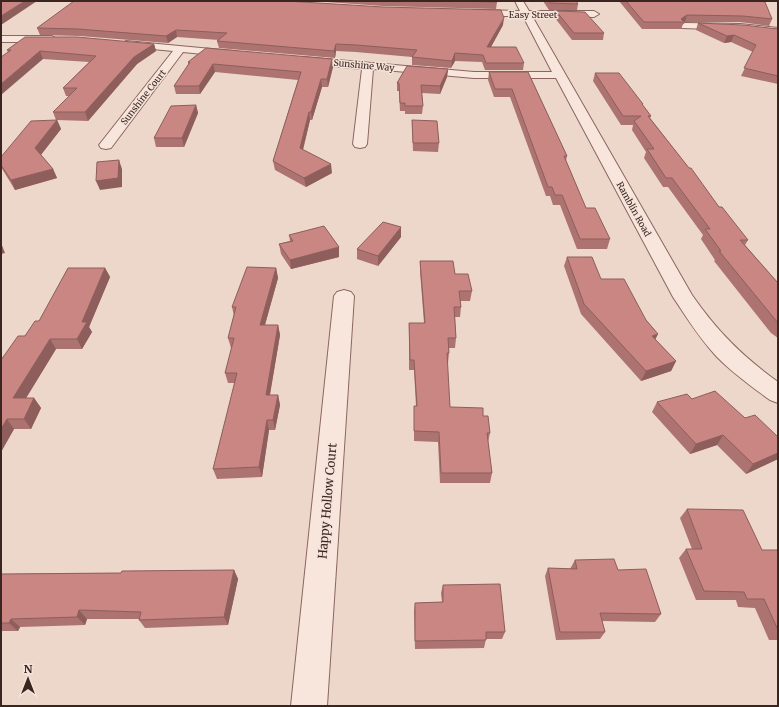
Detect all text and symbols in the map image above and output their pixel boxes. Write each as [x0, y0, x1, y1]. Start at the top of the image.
street label: Easy Street [509, 9, 558, 20]
street label: Sunshine Way [333, 57, 396, 73]
street label: Sunshine Court [118, 67, 168, 127]
street label: Ramblin Road [614, 180, 654, 239]
street label: Happy Hollow Court [314, 442, 340, 560]
north arrow [8, 659, 48, 699]
text: N [24, 662, 33, 676]

